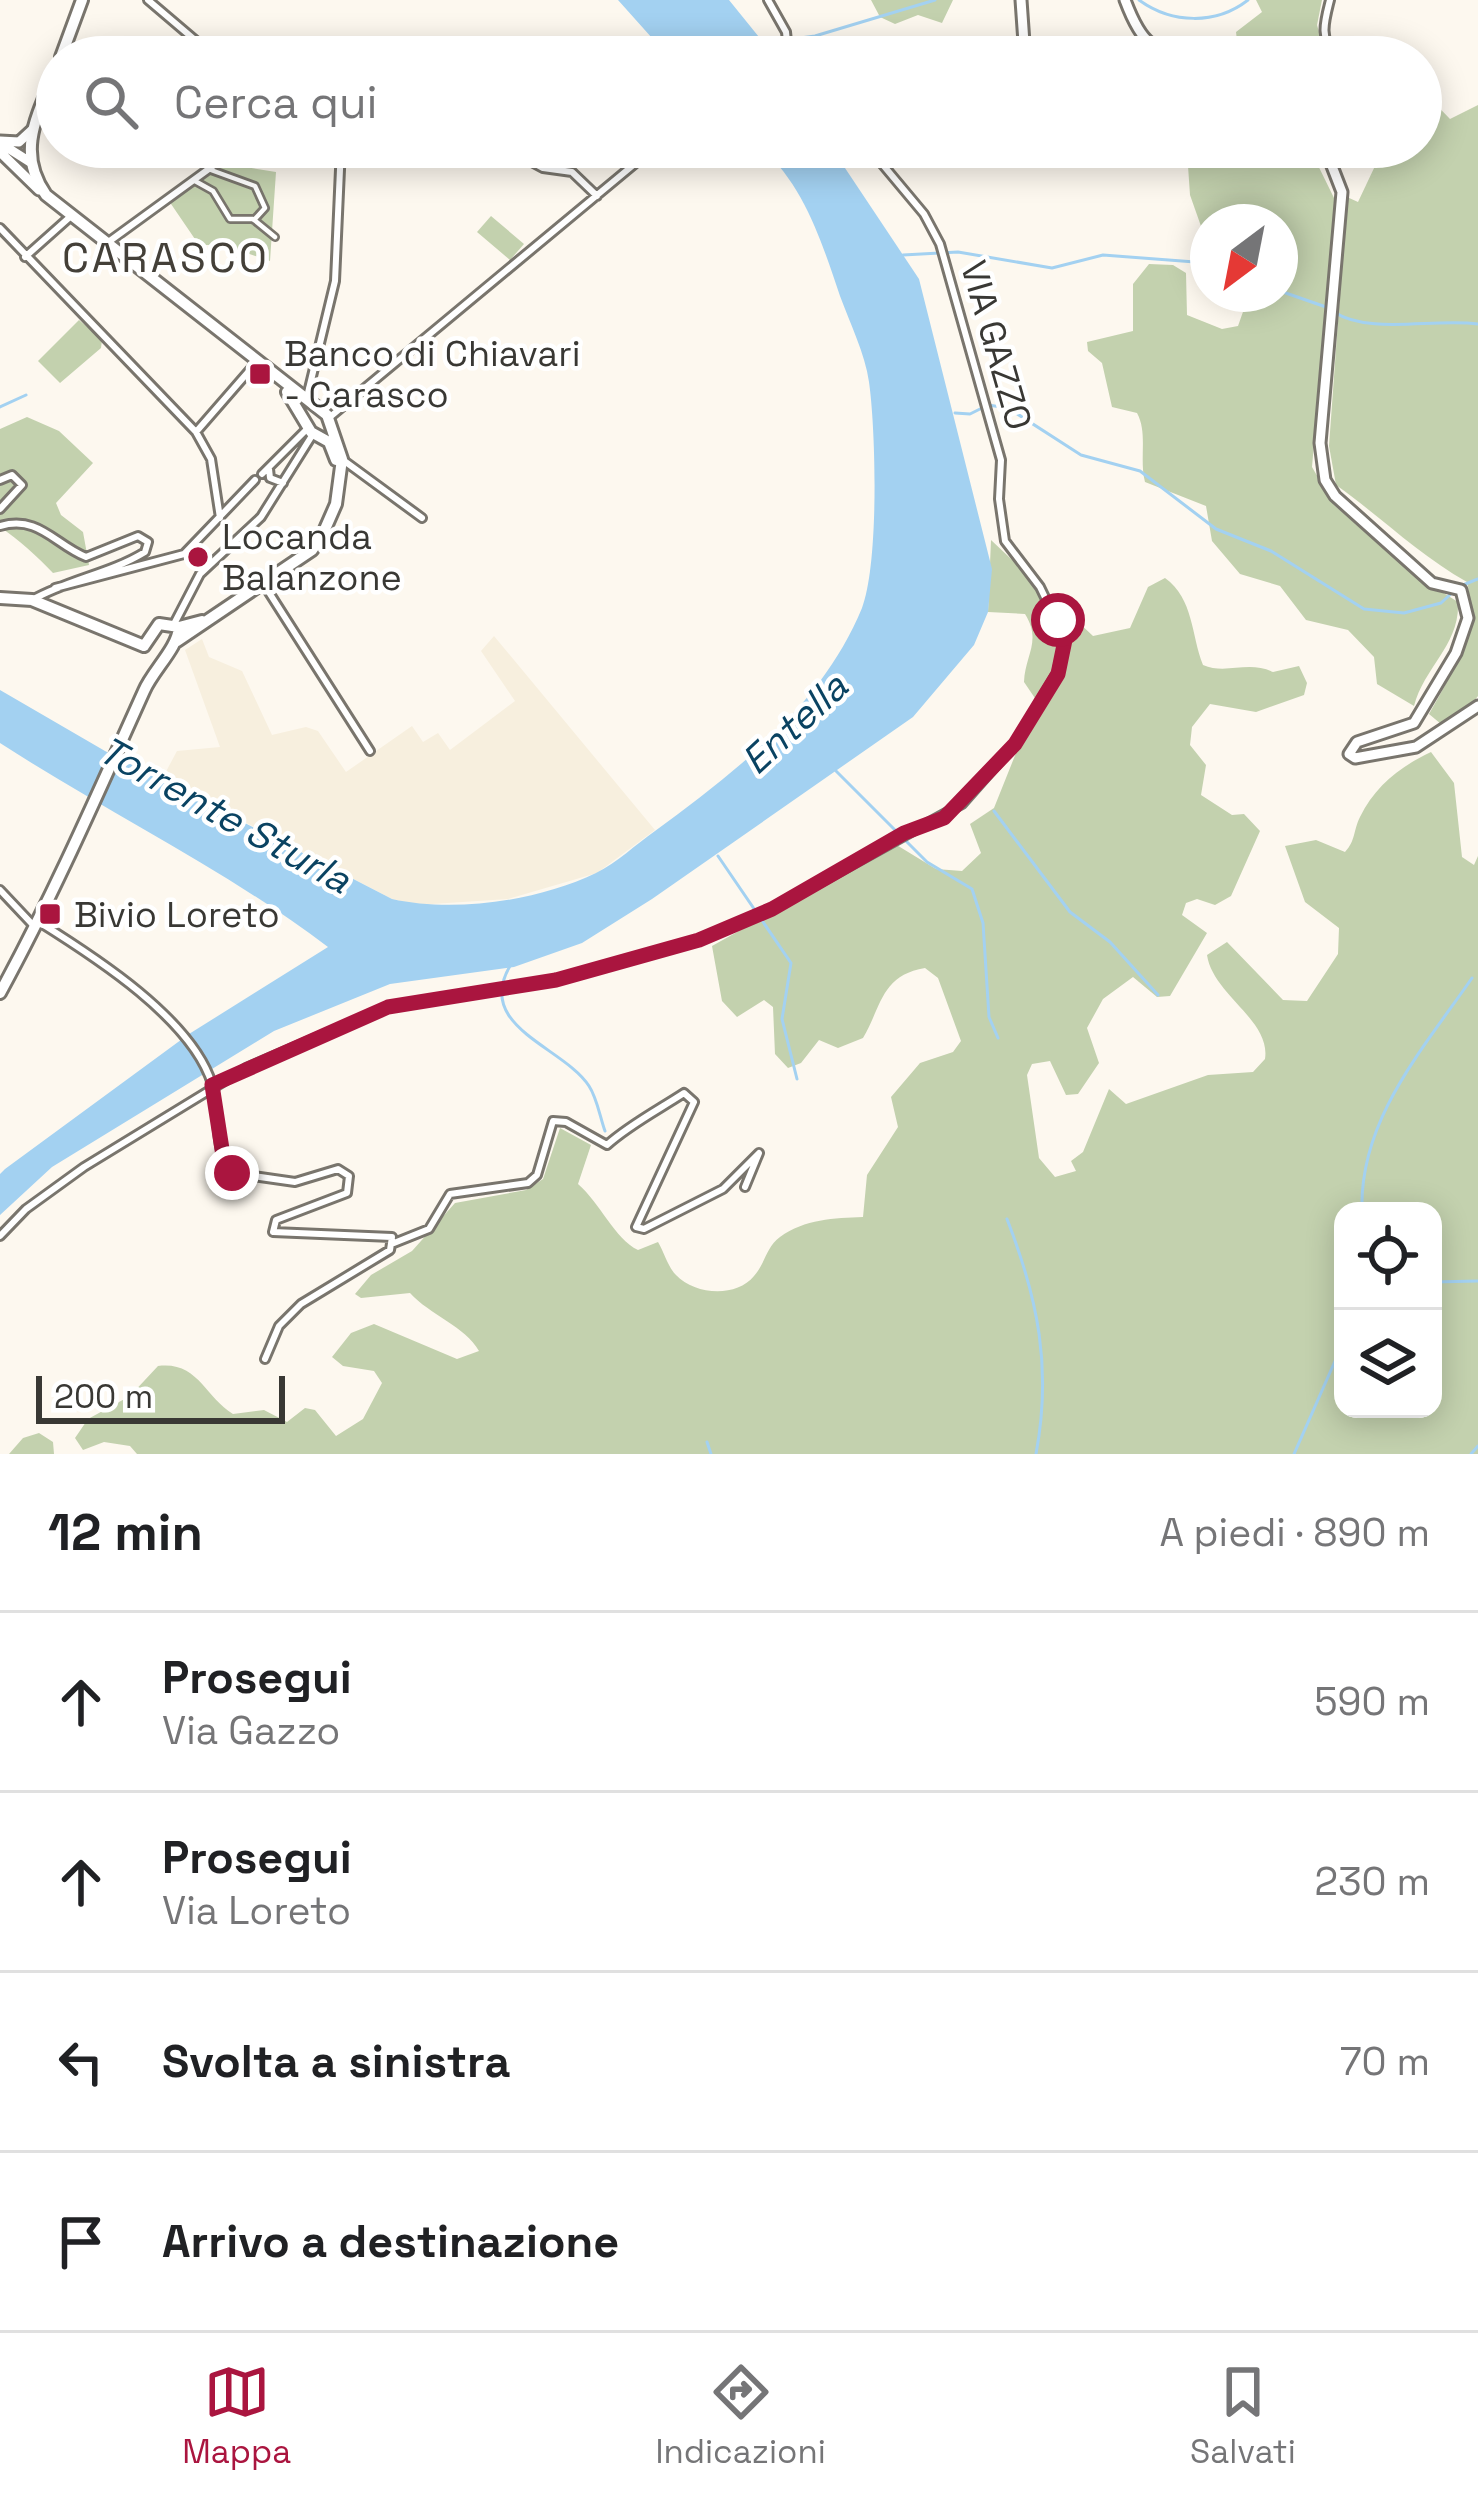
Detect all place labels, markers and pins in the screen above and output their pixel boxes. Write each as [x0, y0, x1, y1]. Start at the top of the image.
place label: Banco di Chiavari - Carasco [284, 331, 581, 418]
marker: Banco di Chiavari - Carasco [247, 361, 273, 387]
place label: Locanda Balanzone [222, 514, 402, 601]
marker: Locanda Balanzone [185, 544, 211, 570]
place label: Bivio Loreto [74, 892, 280, 938]
marker: Bivio Loreto [37, 901, 63, 927]

